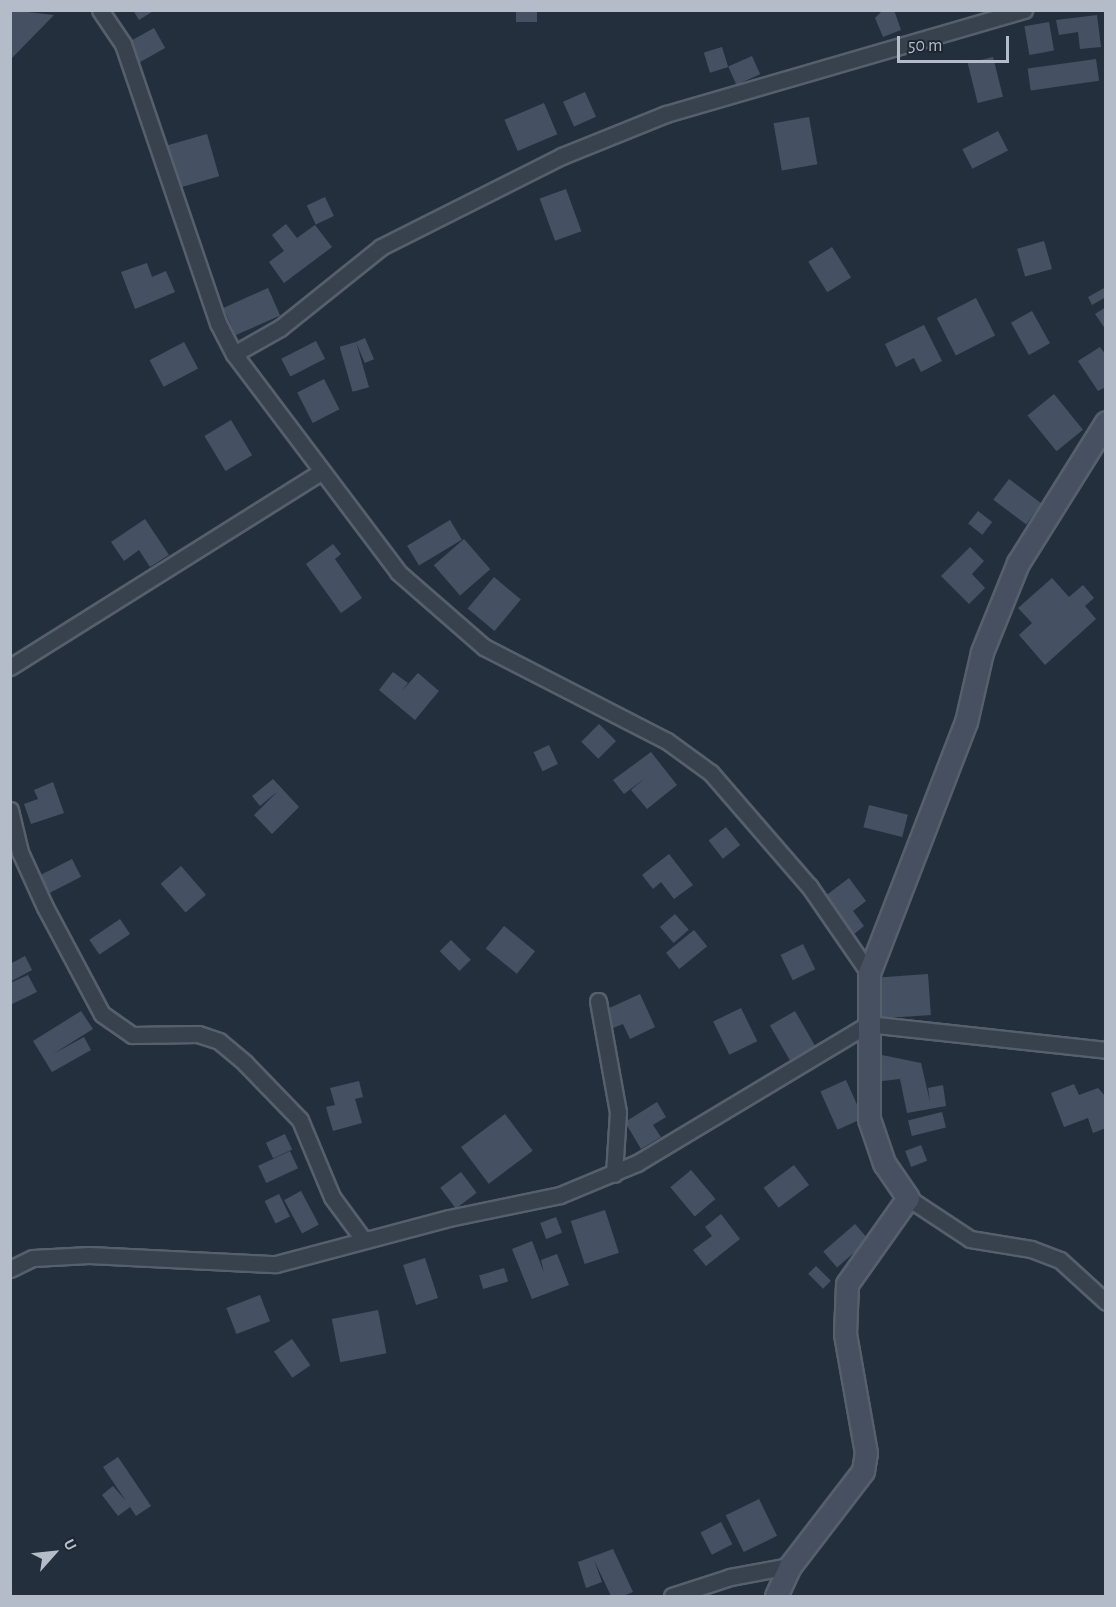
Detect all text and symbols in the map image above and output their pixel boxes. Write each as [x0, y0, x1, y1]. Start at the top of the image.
scale bar [900, 24, 1012, 62]
text: 50 m [908, 37, 942, 55]
north arrow [24, 1523, 84, 1583]
text: U [61, 1537, 79, 1553]

